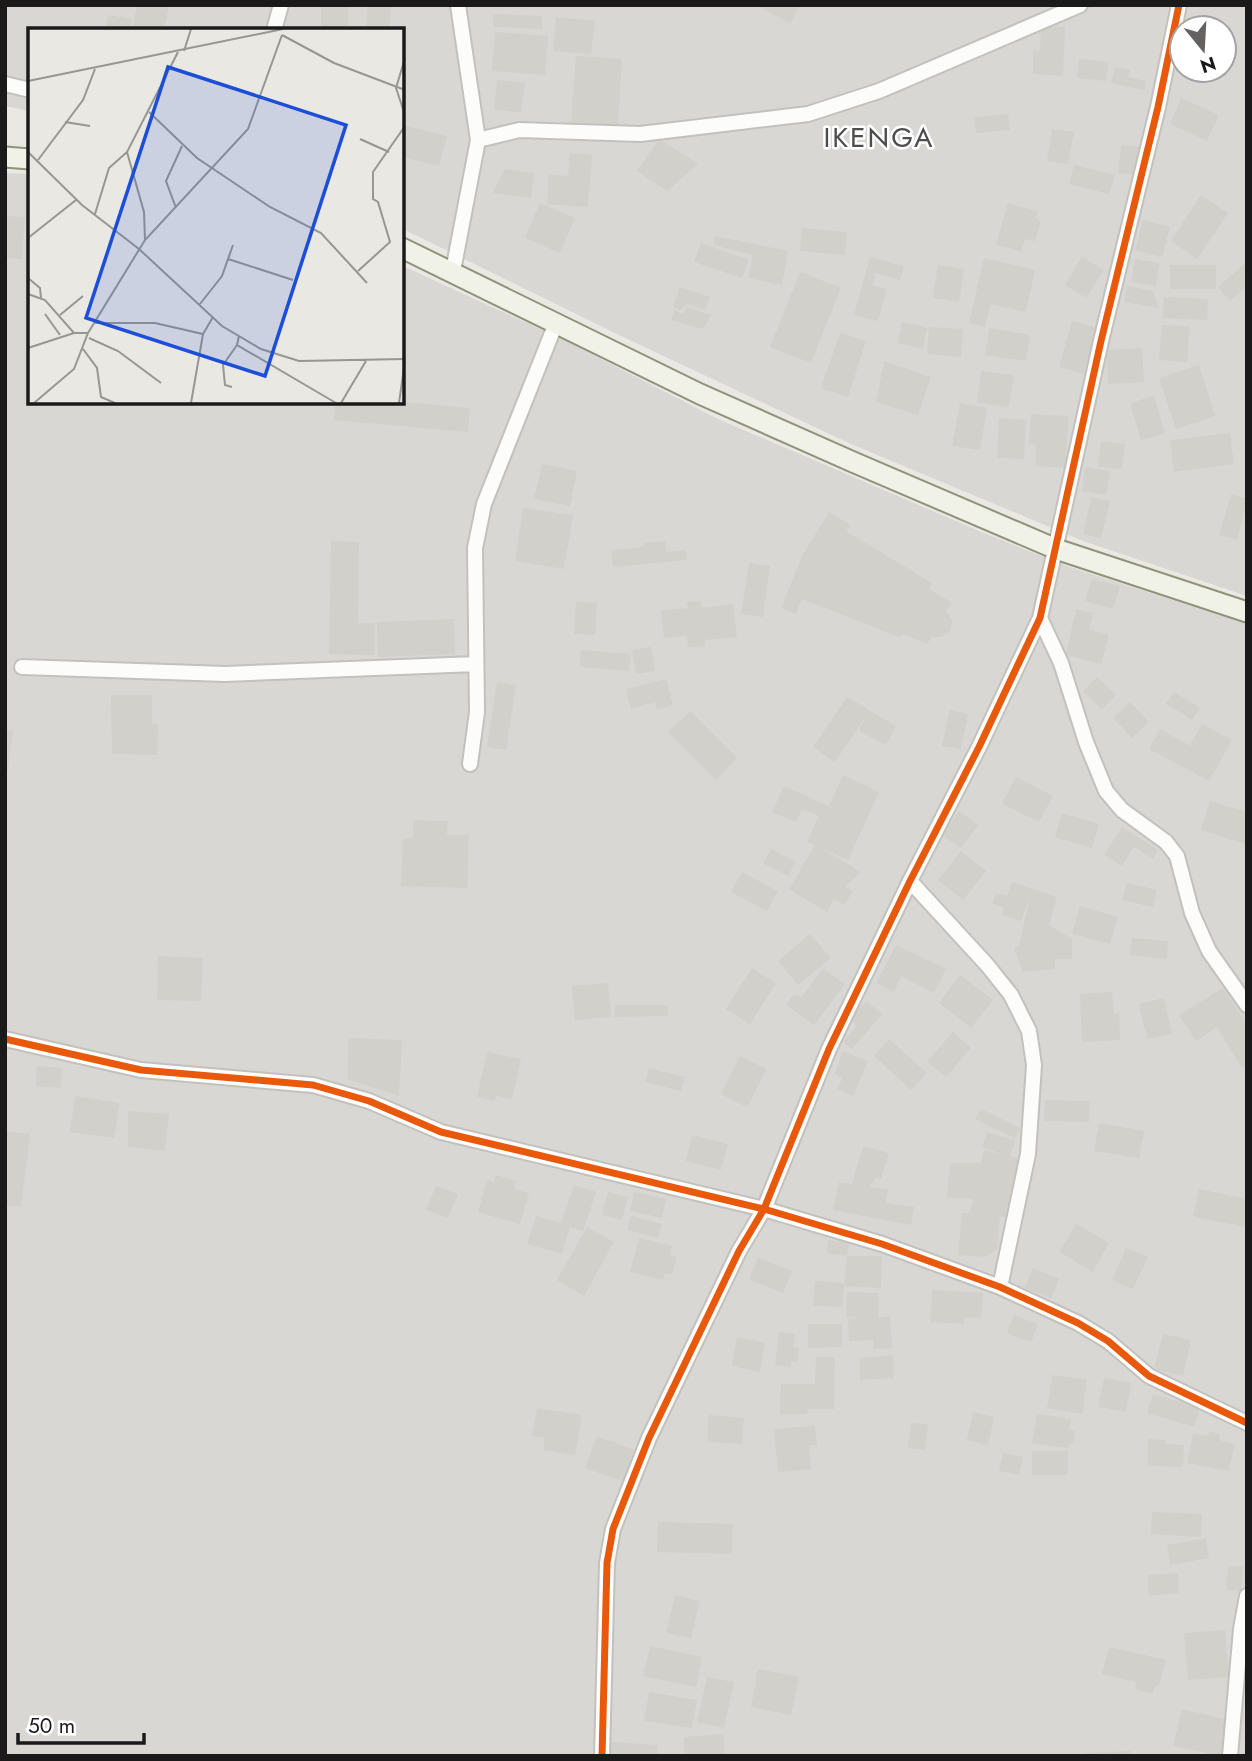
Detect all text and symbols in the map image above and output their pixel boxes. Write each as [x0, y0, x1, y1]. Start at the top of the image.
north arrow [1168, 14, 1238, 84]
inset map [28, 28, 404, 404]
text: N [1197, 50, 1219, 80]
district label: IKENGA [823, 117, 935, 158]
scale bar [18, 1702, 144, 1746]
text: 50 m [28, 1711, 75, 1741]

